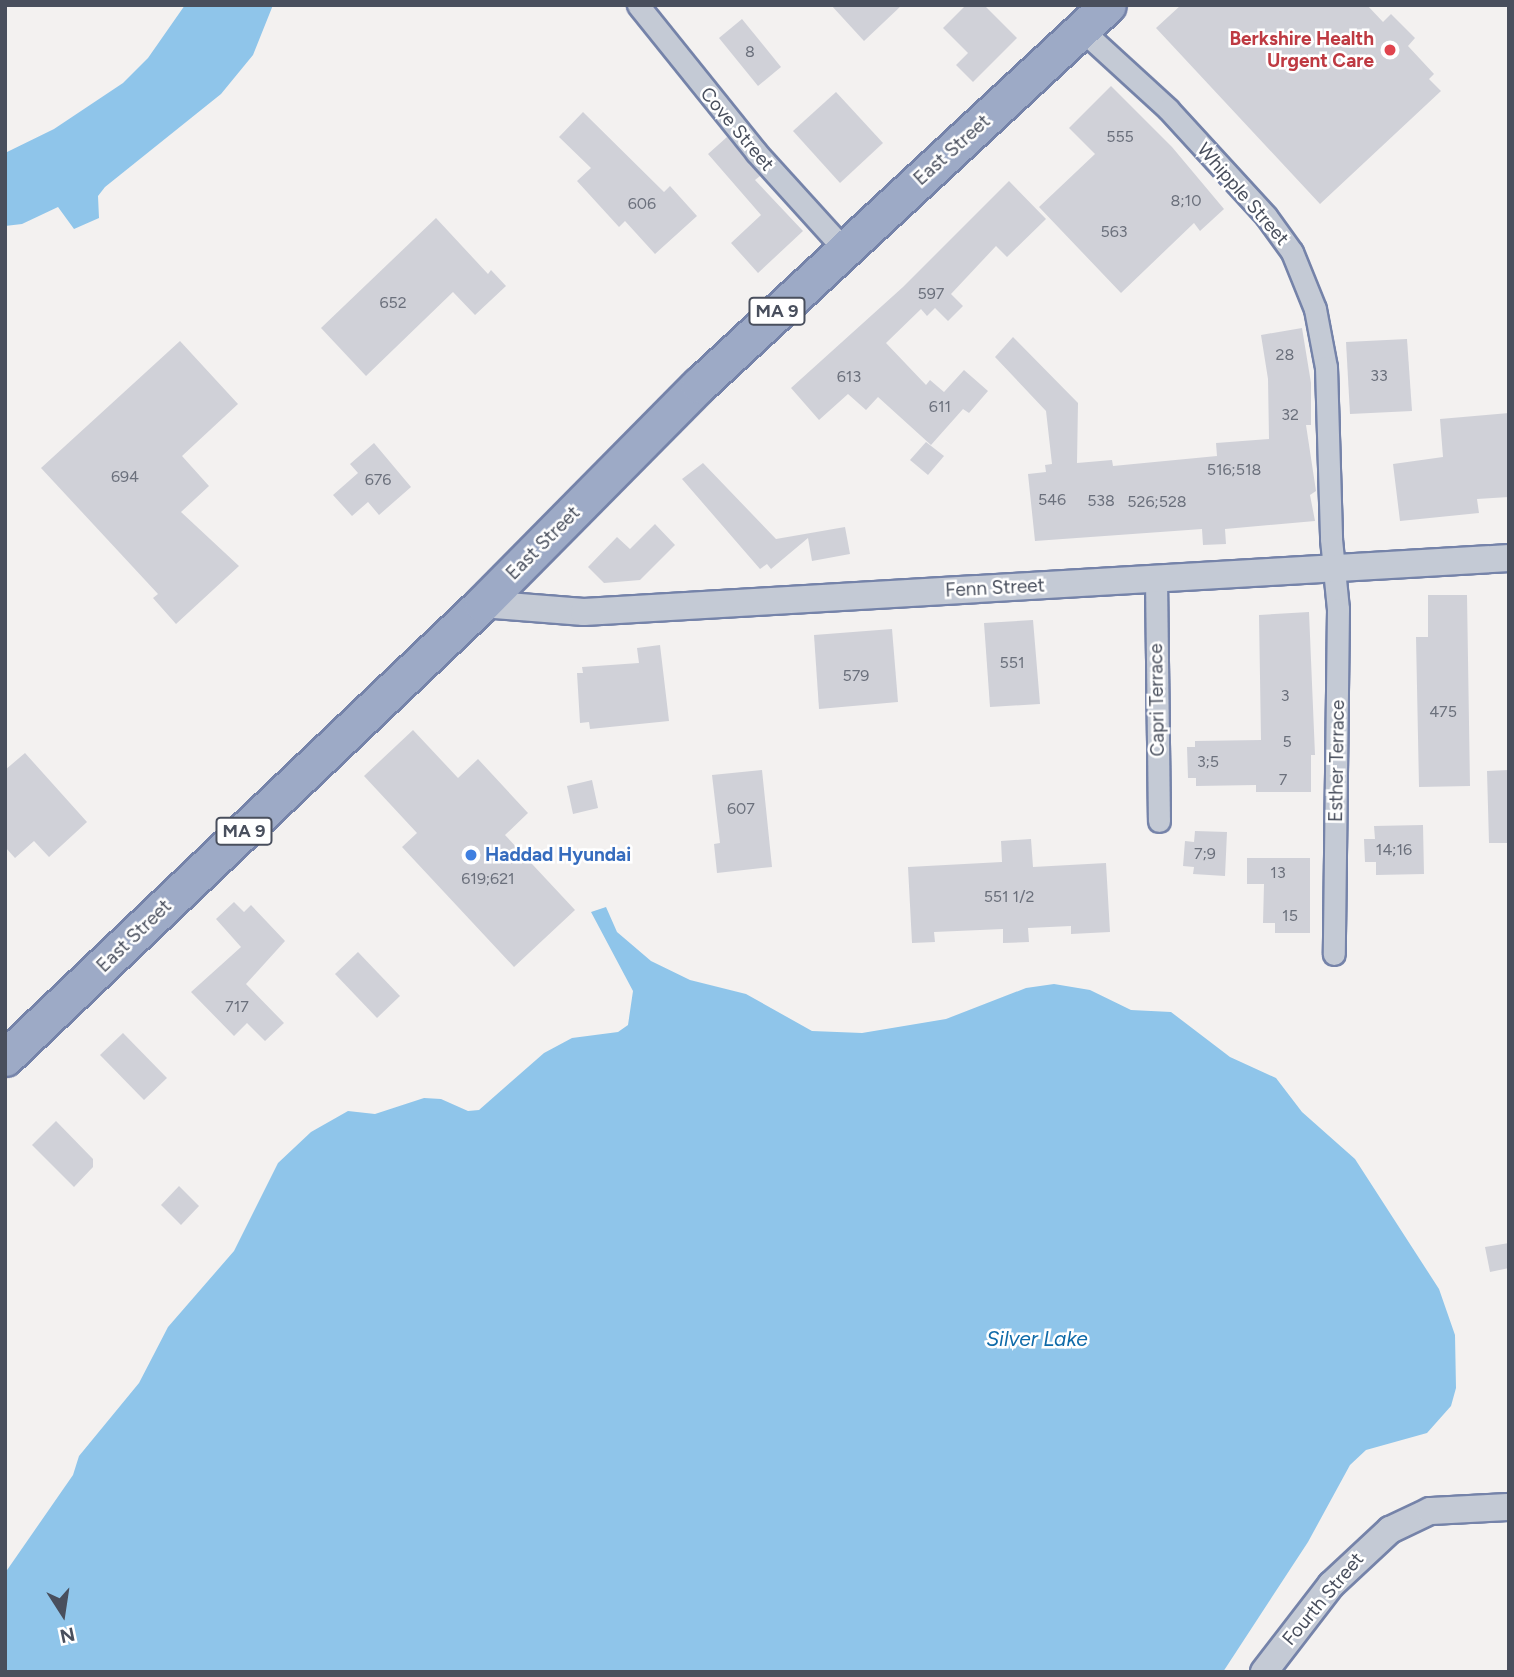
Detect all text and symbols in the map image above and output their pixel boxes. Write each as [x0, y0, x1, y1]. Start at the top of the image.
place label: Berkshire Health Urgent Care [1229, 28, 1374, 72]
marker: Berkshire Health Urgent Care [1380, 40, 1400, 60]
house number: 8 [745, 42, 755, 62]
street label: Cove Street [695, 82, 779, 176]
street label: East Street [909, 110, 995, 190]
house number: 555 [1106, 127, 1134, 147]
street label: Whipple Street [1192, 138, 1294, 250]
house number: 8;10 [1171, 191, 1201, 211]
house number: 606 [628, 194, 656, 214]
house number: 563 [1101, 222, 1127, 242]
house number: 597 [918, 284, 944, 304]
house number: 652 [379, 293, 407, 313]
road number: MA 9 [747, 296, 807, 326]
house number: 28 [1276, 345, 1294, 365]
house number: 33 [1370, 366, 1388, 386]
house number: 613 [837, 367, 861, 387]
house number: 611 [929, 397, 951, 417]
house number: 32 [1281, 405, 1299, 425]
house number: 516;518 [1207, 460, 1261, 480]
house number: 694 [111, 467, 139, 487]
house number: 676 [365, 470, 391, 490]
house number: 546 [1038, 490, 1066, 510]
house number: 538 [1087, 491, 1115, 511]
house number: 526;528 [1127, 492, 1187, 512]
street label: East Street [501, 501, 585, 585]
street label: Fenn Street [945, 574, 1045, 602]
street label: Capri Terrace [1145, 643, 1169, 757]
house number: 551 [999, 653, 1025, 673]
house number: 579 [843, 666, 869, 686]
house number: 3 [1281, 686, 1289, 706]
street label: Esther Terrace [1325, 700, 1349, 822]
house number: 475 [1429, 702, 1457, 722]
house number: 5 [1282, 732, 1292, 752]
house number: 3;5 [1197, 752, 1219, 772]
house number: 7 [1279, 770, 1287, 790]
house number: 607 [727, 799, 755, 819]
road number: MA 9 [214, 816, 274, 846]
house number: 14;16 [1376, 840, 1412, 860]
place label: Haddad Hyundai [485, 844, 631, 866]
house number: 7;9 [1194, 844, 1216, 864]
marker: Haddad Hyundai [463, 847, 479, 863]
house number: 13 [1270, 863, 1286, 883]
house number: 619;621 [461, 869, 515, 889]
house number: 551 1/2 [984, 887, 1034, 907]
street label: East Street [92, 895, 176, 977]
house number: 15 [1282, 906, 1298, 926]
house number: 717 [225, 997, 249, 1017]
water label: Silver Lake [986, 1326, 1088, 1352]
street label: Fourth Street [1278, 1548, 1368, 1650]
north arrow [28, 1579, 98, 1649]
text: N [58, 1622, 77, 1648]

